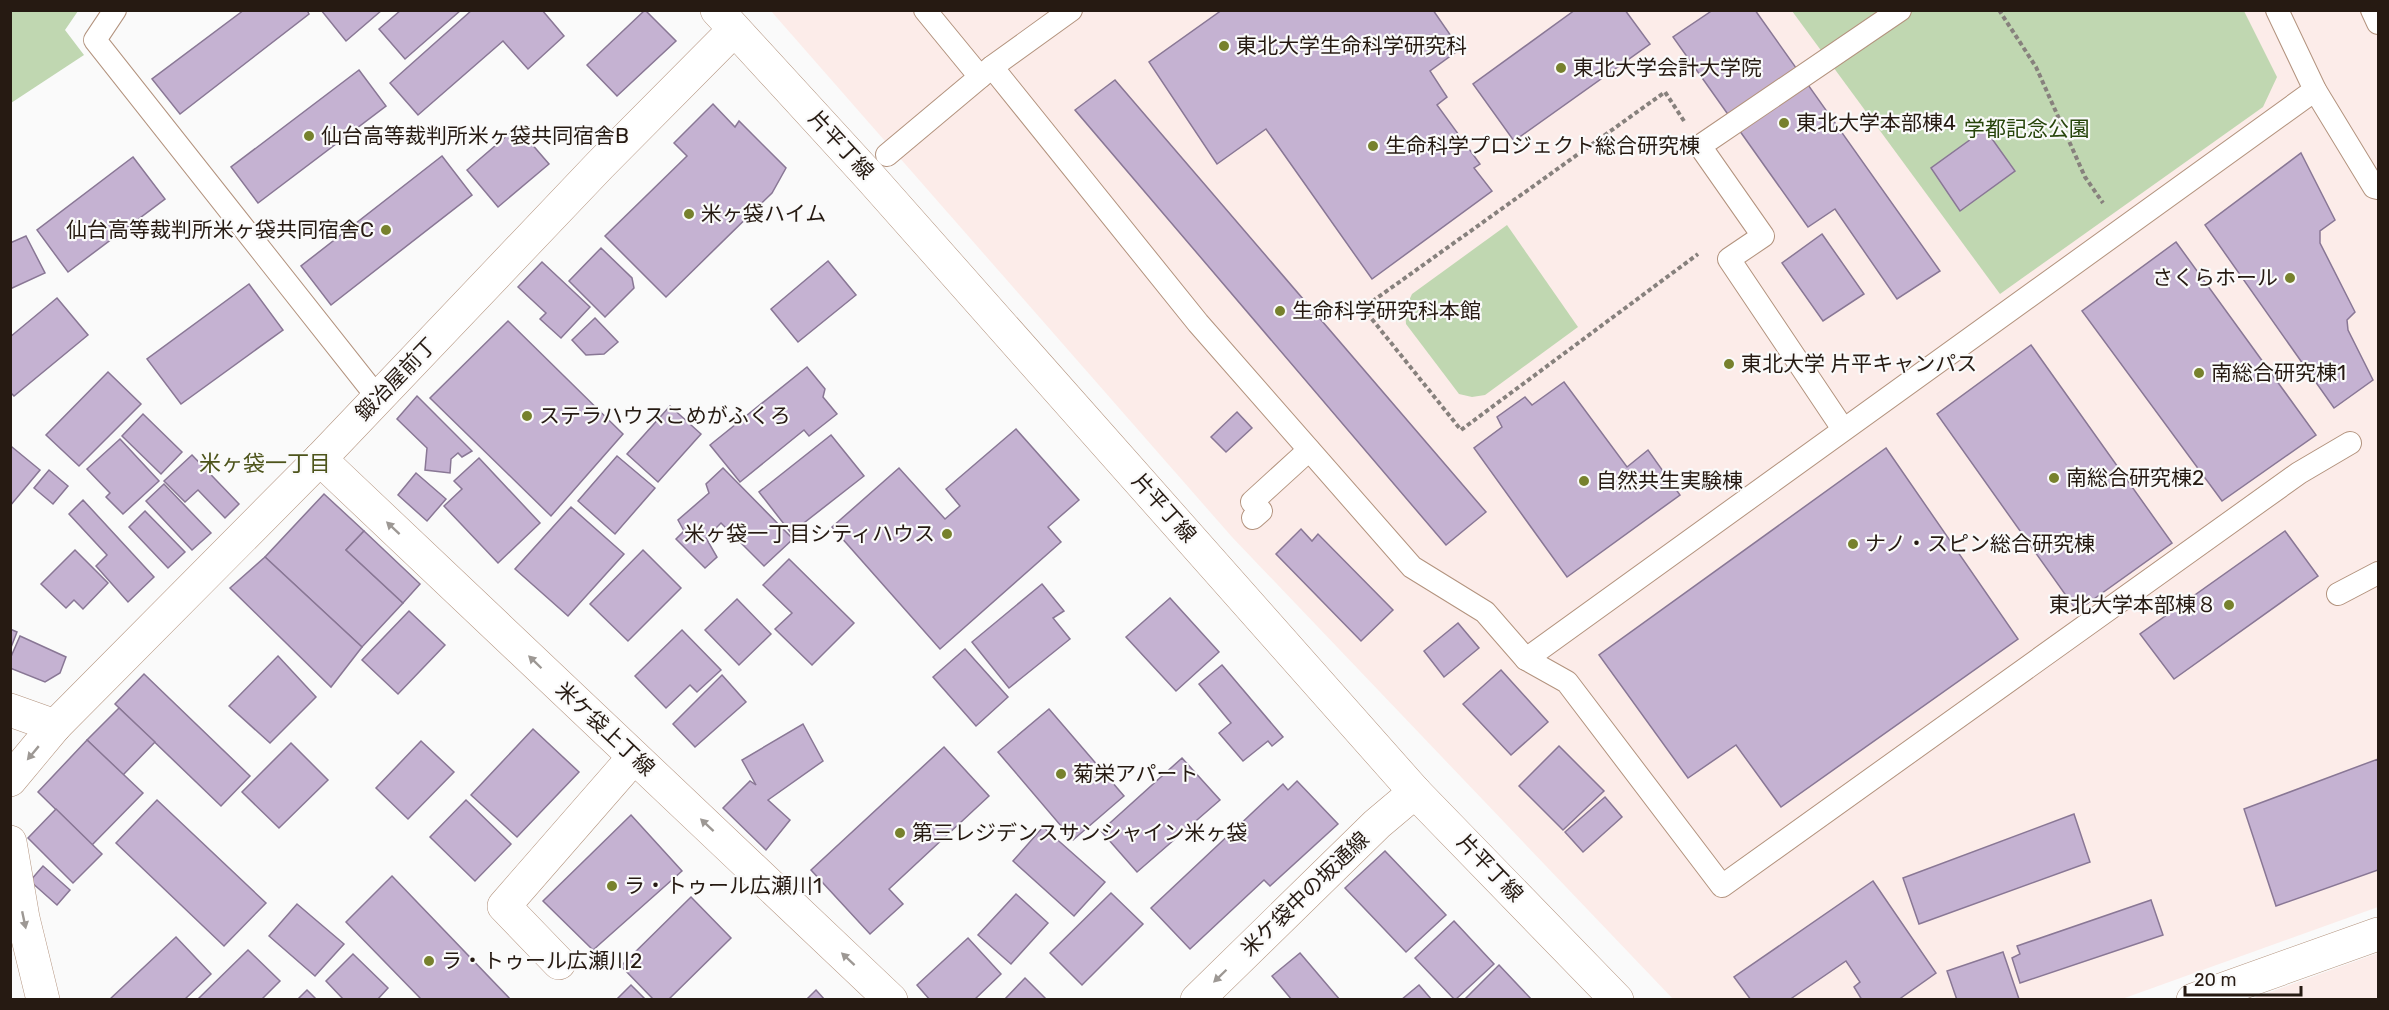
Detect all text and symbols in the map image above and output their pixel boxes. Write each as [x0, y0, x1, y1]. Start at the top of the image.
place label: 東北大学生命科学研究科 [1236, 33, 1467, 58]
marker: 東北大学生命科学研究科 [1217, 39, 1231, 53]
place label: 東北大学会計大学院 [1573, 55, 1762, 80]
marker: 東北大学会計大学院 [1554, 61, 1568, 75]
street label: 片平丁線 [804, 105, 879, 184]
place label: 東北大学本部棟4 [1796, 110, 1956, 135]
marker: 東北大学本部棟4 [1777, 116, 1791, 130]
park label: 学都記念公園 [1964, 116, 2090, 141]
place label: 仙台高等裁判所米ヶ袋共同宿舎B [321, 123, 629, 148]
marker: 仙台高等裁判所米ヶ袋共同宿舎B [302, 129, 316, 143]
place label: 生命科学プロジェクト総合研究棟 [1385, 133, 1700, 158]
marker: 生命科学プロジェクト総合研究棟 [1366, 139, 1380, 153]
place label: 米ヶ袋ハイム [701, 201, 826, 226]
marker: 米ヶ袋ハイム [682, 207, 696, 221]
place label: 仙台高等裁判所米ヶ袋共同宿舎C [66, 217, 374, 242]
marker: 仙台高等裁判所米ヶ袋共同宿舎C [379, 223, 393, 237]
place label: さくらホール [2152, 265, 2278, 290]
marker: さくらホール [2283, 271, 2297, 285]
place label: 生命科学研究科本館 [1292, 298, 1481, 323]
marker: 生命科学研究科本館 [1273, 304, 1287, 318]
street label: 鍛冶屋前丁 [350, 332, 441, 425]
place label: 東北大学 片平キャンパス [1741, 351, 1977, 376]
marker: 東北大学 片平キャンパス [1722, 357, 1736, 371]
place label: 南総合研究棟1 [2211, 360, 2346, 385]
marker: 南総合研究棟1 [2192, 366, 2206, 380]
place label: ステラハウスこめがふくろ [539, 403, 791, 428]
marker: ステラハウスこめがふくろ [520, 409, 534, 423]
district label: 米ヶ袋一丁目 [199, 450, 331, 477]
place label: 南総合研究棟2 [2066, 465, 2204, 490]
street label: 片平丁線 [1127, 468, 1202, 547]
place label: 自然共生実験棟 [1596, 468, 1743, 493]
marker: 南総合研究棟2 [2047, 471, 2061, 485]
marker: 自然共生実験棟 [1577, 474, 1591, 488]
place label: 米ヶ袋一丁目シティハウス [684, 521, 935, 546]
one-way arrow [386, 522, 401, 535]
marker: 米ヶ袋一丁目シティハウス [940, 527, 954, 541]
place label: ナノ・スピン総合研究棟 [1865, 531, 2095, 556]
marker: ナノ・スピン総合研究棟 [1846, 537, 1860, 551]
place label: 東北大学本部棟８ [2049, 592, 2217, 617]
marker: 東北大学本部棟８ [2222, 598, 2236, 612]
one-way arrow [527, 655, 542, 669]
street label: 米ケ袋上丁線 [551, 677, 660, 781]
one-way arrow [27, 745, 40, 760]
place label: 菊栄アパート [1073, 761, 1199, 786]
marker: 菊栄アパート [1054, 767, 1068, 781]
one-way arrow [700, 819, 714, 833]
place label: 第三レジデンスサンシャイン米ヶ袋 [912, 820, 1248, 845]
marker: 第三レジデンスサンシャイン米ヶ袋 [893, 826, 907, 840]
street label: 米ケ袋中の坂通線 [1236, 826, 1374, 961]
street label: 片平丁線 [1452, 829, 1529, 907]
place label: ラ・トゥール広瀬川1 [624, 873, 822, 898]
marker: ラ・トゥール広瀬川1 [605, 879, 619, 893]
one-way arrow [20, 911, 29, 930]
place label: ラ・トゥール広瀬川2 [441, 948, 642, 973]
one-way arrow [842, 953, 856, 967]
marker: ラ・トゥール広瀬川2 [422, 954, 436, 968]
scale bar [2185, 959, 2300, 997]
one-way arrow [1214, 969, 1228, 983]
text: 20 m [2194, 969, 2236, 991]

